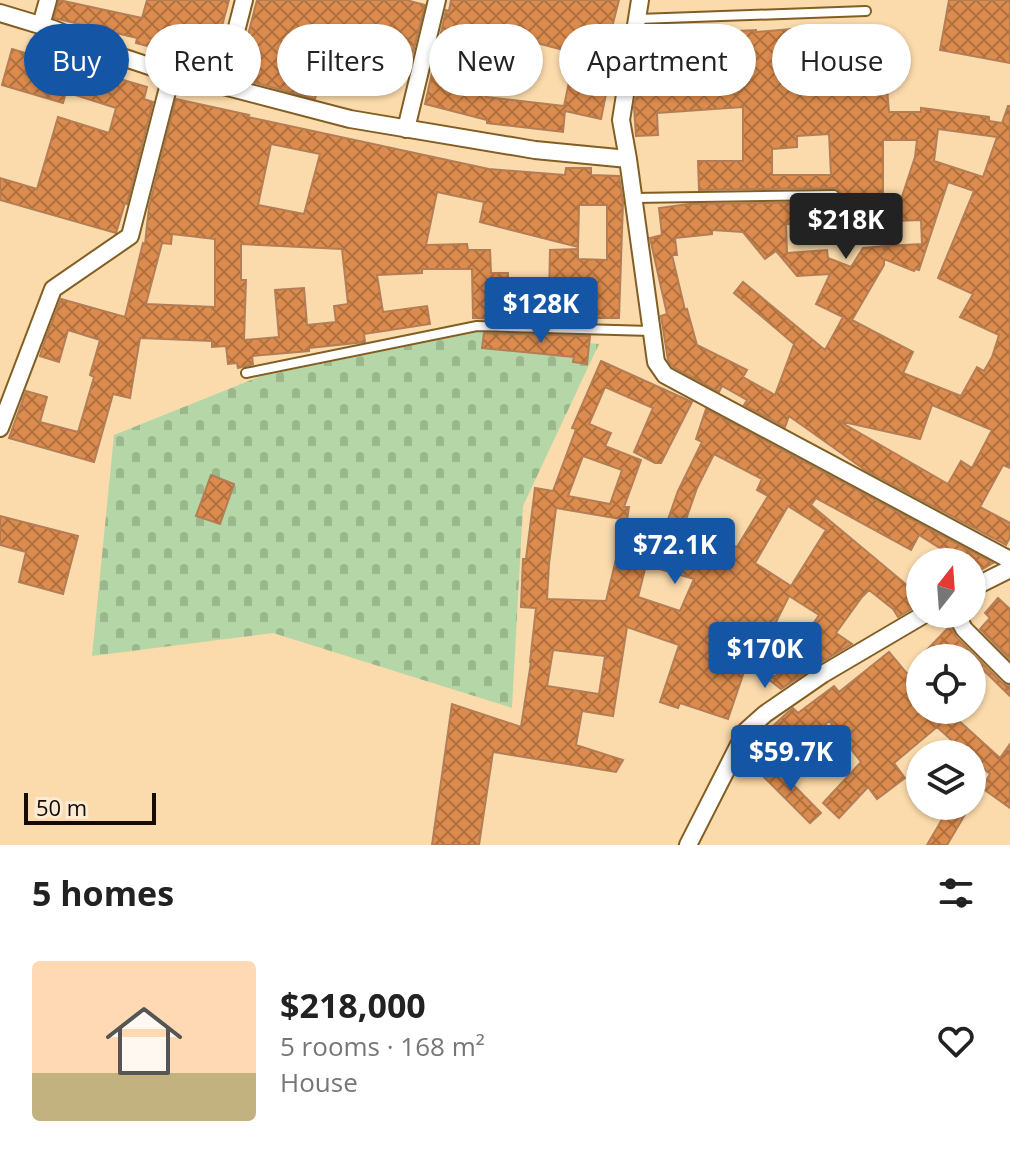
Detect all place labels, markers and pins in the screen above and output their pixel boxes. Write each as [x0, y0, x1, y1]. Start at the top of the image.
pin: $218K [790, 193, 902, 261]
pin: $128K [485, 277, 597, 345]
pin: $72.1K [610, 518, 740, 586]
pin: $170K [709, 622, 821, 690]
pin: $59.7K [726, 725, 856, 793]

